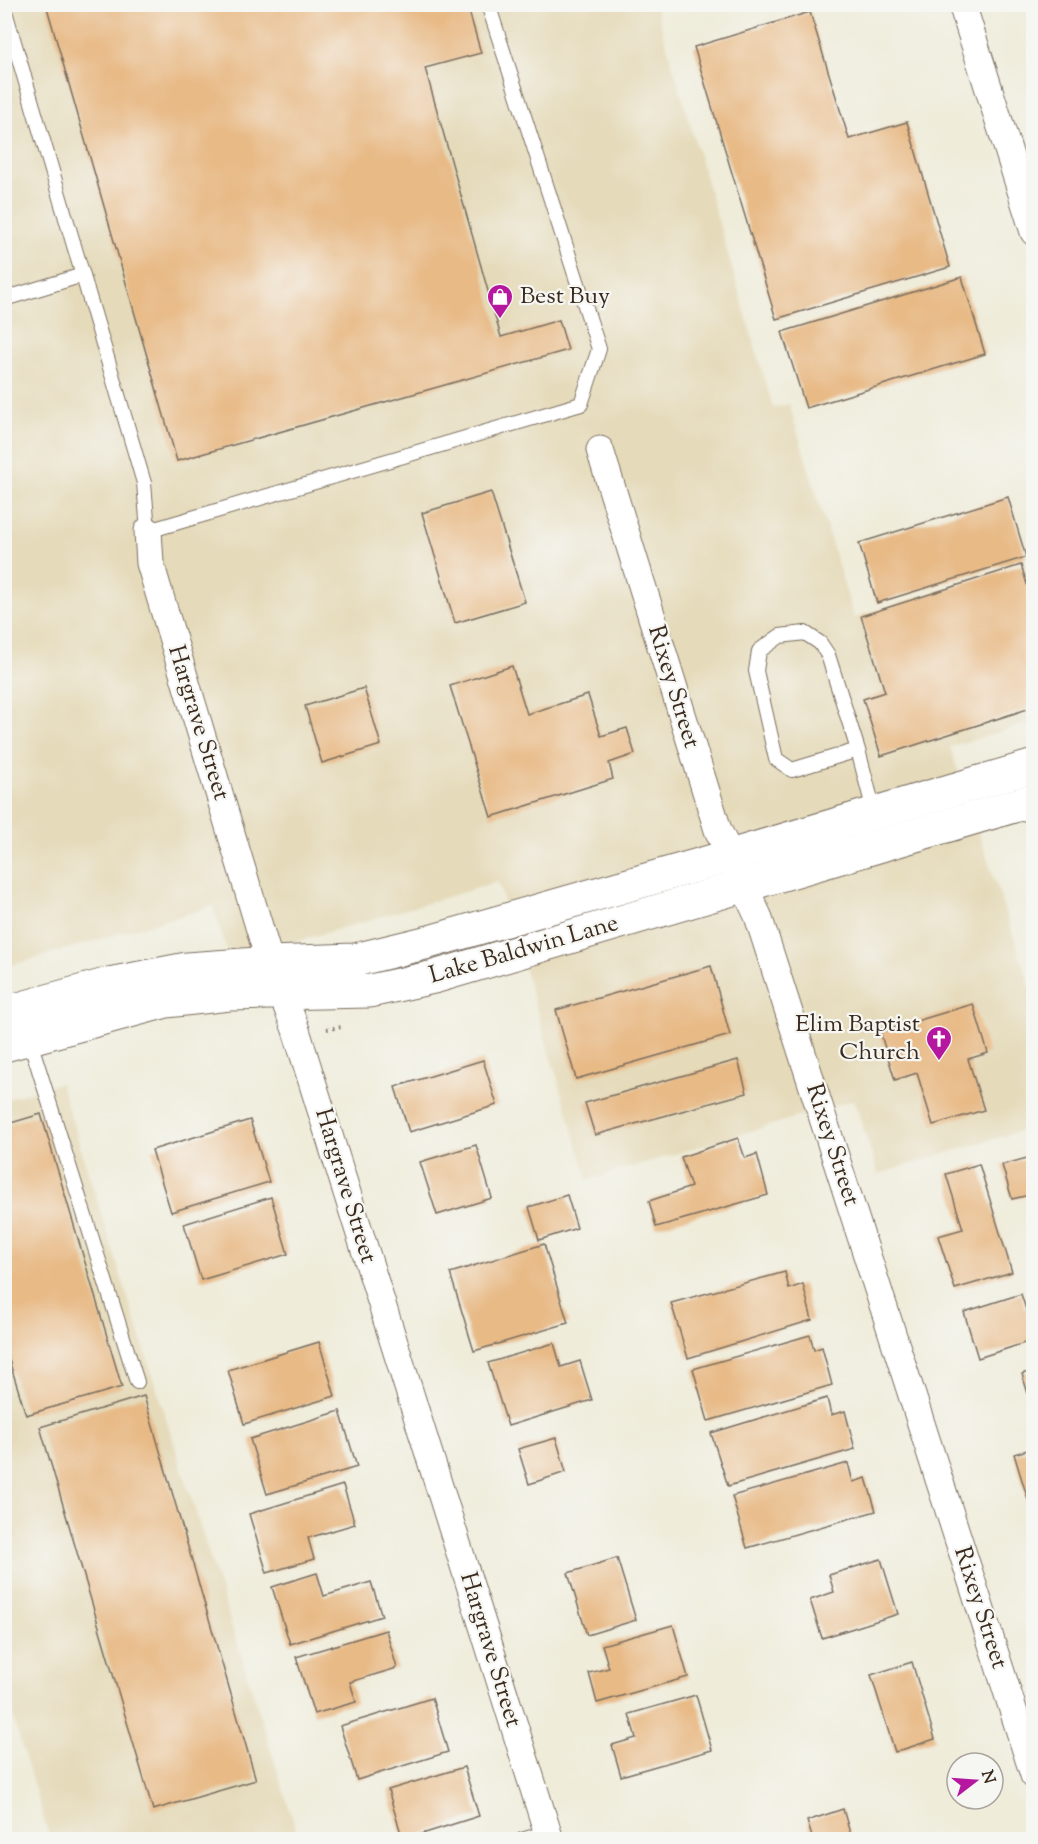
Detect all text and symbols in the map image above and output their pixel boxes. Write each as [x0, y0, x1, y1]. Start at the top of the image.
place label: Best Buy [520, 280, 610, 314]
shop icon: Best Buy [485, 282, 515, 320]
street label: Rixey Street [638, 621, 708, 753]
street label: Hargrave Street [158, 641, 238, 805]
street label: Lake Baldwin Lane [426, 907, 622, 993]
place label: Elim Baptist Church [795, 1008, 920, 1070]
church icon: Elim Baptist Church [924, 1024, 954, 1062]
street label: Rixey Street [796, 1079, 868, 1211]
street label: Hargrave Street [305, 1104, 385, 1268]
street label: Rixey Street [944, 1542, 1016, 1674]
street label: Hargrave Street [450, 1568, 530, 1732]
north arrow [945, 1751, 1005, 1811]
text: N [974, 1768, 1000, 1787]

